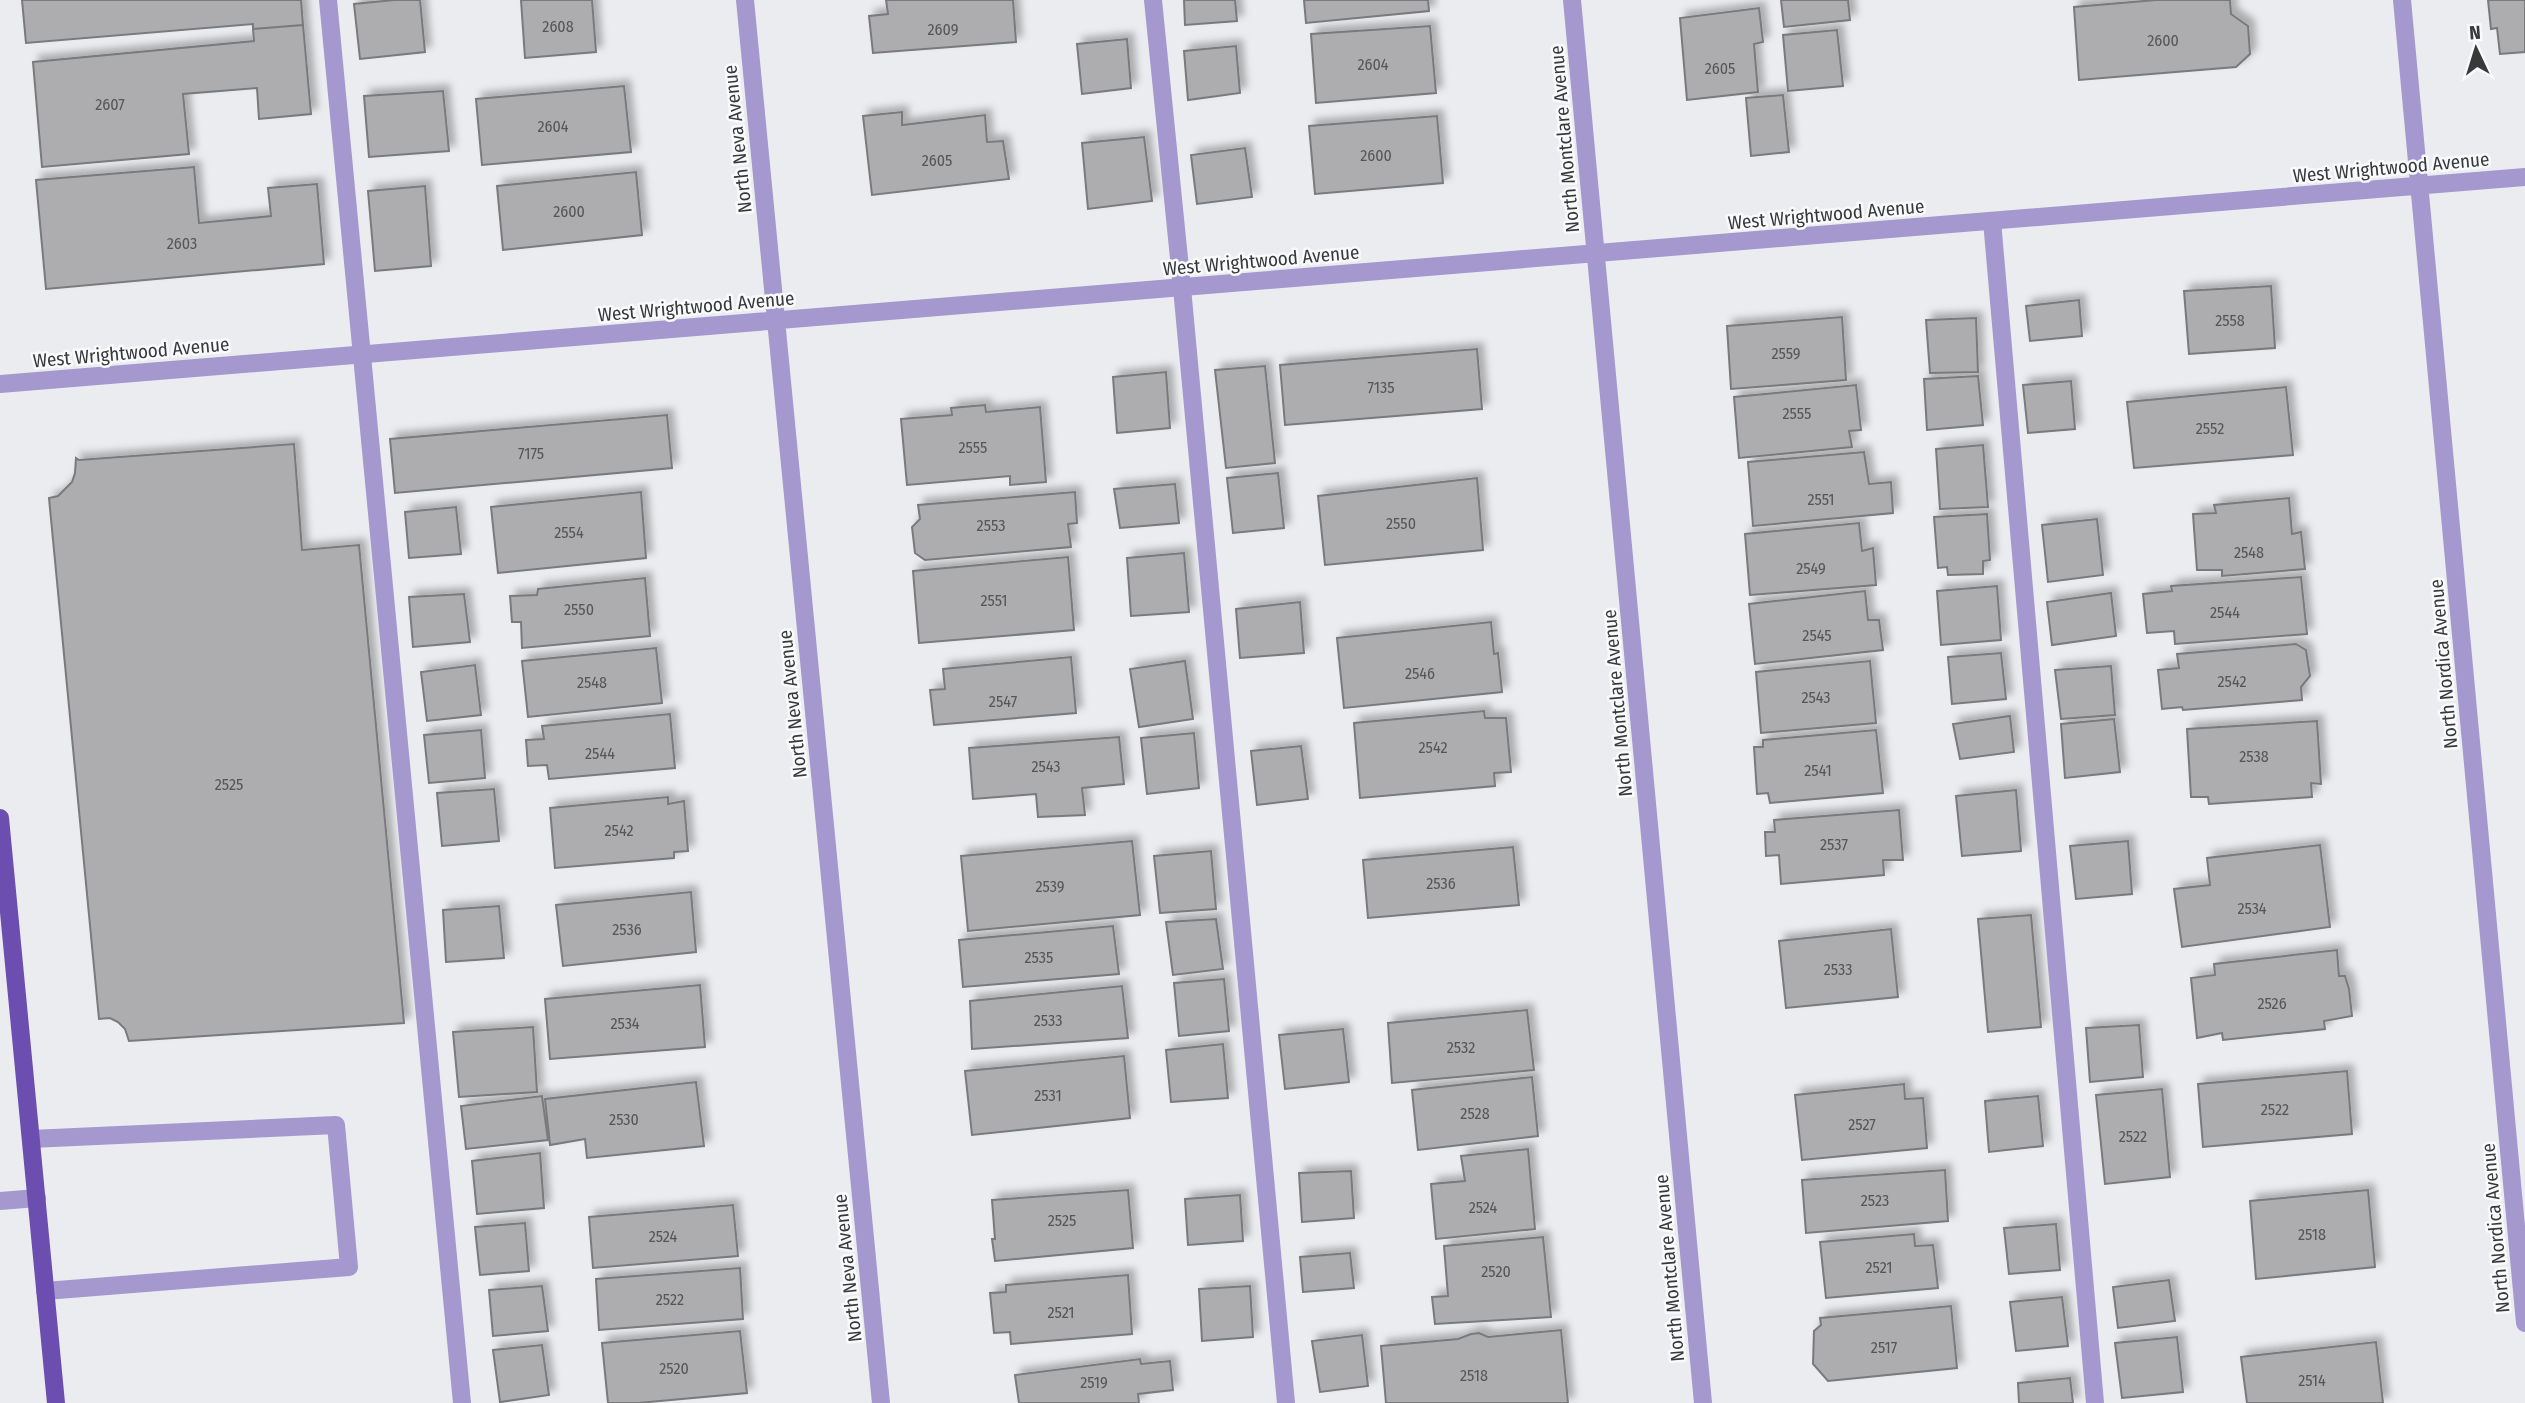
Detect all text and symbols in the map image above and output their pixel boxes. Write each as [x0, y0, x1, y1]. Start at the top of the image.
north arrow [2441, 14, 2511, 84]
house number: 2608 [542, 17, 574, 36]
house number: 2609 [928, 20, 959, 39]
text: N [2468, 21, 2481, 44]
house number: 2600 [2147, 31, 2179, 50]
street label: North Montclare Avenue [1545, 44, 1584, 233]
house number: 2604 [1357, 55, 1389, 74]
house number: 2605 [1705, 59, 1735, 78]
street label: North Neva Avenue [718, 64, 757, 214]
house number: 2607 [95, 95, 125, 114]
house number: 2604 [537, 117, 569, 136]
house number: 2600 [1360, 146, 1392, 165]
street label: West Wrightwood Avenue [2292, 147, 2490, 188]
house number: 2605 [922, 151, 952, 170]
street label: West Wrightwood Avenue [1727, 194, 1925, 235]
house number: 2600 [553, 202, 585, 221]
house number: 2603 [167, 234, 197, 253]
street label: West Wrightwood Avenue [1162, 240, 1360, 281]
street label: West Wrightwood Avenue [597, 286, 795, 327]
house number: 2558 [2215, 311, 2245, 330]
street label: West Wrightwood Avenue [32, 332, 230, 373]
house number: 2559 [1771, 344, 1801, 363]
house number: 7135 [1367, 378, 1395, 397]
house number: 2555 [1783, 404, 1811, 423]
house number: 2552 [2196, 419, 2224, 438]
house number: 2555 [959, 438, 987, 457]
house number: 7175 [518, 444, 544, 463]
house number: 2551 [1807, 490, 1835, 509]
house number: 2550 [1386, 514, 1416, 533]
house number: 2553 [977, 516, 1005, 535]
house number: 2554 [554, 523, 584, 542]
house number: 2548 [2234, 543, 2264, 562]
house number: 2549 [1796, 559, 1826, 578]
street label: North Nordica Avenue [2425, 578, 2462, 750]
house number: 2551 [980, 591, 1008, 610]
house number: 2550 [564, 600, 594, 619]
house number: 2544 [2210, 603, 2240, 622]
street label: North Montclare Avenue [1598, 608, 1637, 797]
house number: 2545 [1802, 626, 1832, 645]
street label: North Neva Avenue [773, 629, 812, 779]
house number: 2546 [1405, 664, 1435, 683]
house number: 2542 [2218, 672, 2247, 691]
house number: 2548 [577, 673, 607, 692]
house number: 2543 [1801, 688, 1831, 707]
house number: 2547 [989, 692, 1018, 711]
house number: 2542 [1419, 738, 1448, 757]
house number: 2544 [585, 744, 615, 763]
house number: 2538 [2239, 747, 2269, 766]
house number: 2543 [1031, 757, 1061, 776]
house number: 2541 [1804, 761, 1832, 780]
house number: 2525 [215, 775, 243, 794]
house number: 2542 [605, 821, 634, 840]
house number: 2537 [1820, 835, 1848, 854]
house number: 2536 [1426, 874, 1456, 893]
house number: 2539 [1035, 877, 1065, 896]
house number: 2534 [2237, 899, 2267, 918]
house number: 2536 [612, 920, 642, 939]
house number: 2535 [1025, 948, 1053, 967]
house number: 2533 [1824, 960, 1852, 979]
house number: 2526 [2257, 994, 2287, 1013]
house number: 2533 [1034, 1011, 1062, 1030]
house number: 2534 [610, 1014, 640, 1033]
house number: 2532 [1447, 1038, 1475, 1057]
house number: 2531 [1034, 1086, 1062, 1105]
house number: 2522 [2261, 1100, 2289, 1119]
house number: 2528 [1460, 1104, 1490, 1123]
house number: 2530 [609, 1110, 639, 1129]
house number: 2527 [1848, 1115, 1876, 1134]
house number: 2522 [2119, 1127, 2147, 1146]
street label: North Nordica Avenue [2477, 1142, 2514, 1314]
street label: North Montclare Avenue [1650, 1173, 1689, 1362]
house number: 2523 [1861, 1191, 1889, 1210]
street label: North Neva Avenue [828, 1193, 867, 1343]
house number: 2524 [1469, 1198, 1498, 1217]
house number: 2525 [1048, 1211, 1076, 1230]
house number: 2518 [2298, 1225, 2326, 1244]
house number: 2524 [649, 1227, 678, 1246]
house number: 2521 [1865, 1258, 1893, 1277]
house number: 2520 [1481, 1262, 1511, 1281]
house number: 2522 [656, 1290, 684, 1309]
house number: 2521 [1047, 1303, 1075, 1322]
house number: 2517 [1871, 1338, 1898, 1357]
house number: 2520 [659, 1359, 689, 1378]
house number: 2518 [1460, 1366, 1488, 1385]
house number: 2514 [2298, 1371, 2326, 1390]
house number: 2519 [1080, 1373, 1108, 1392]

